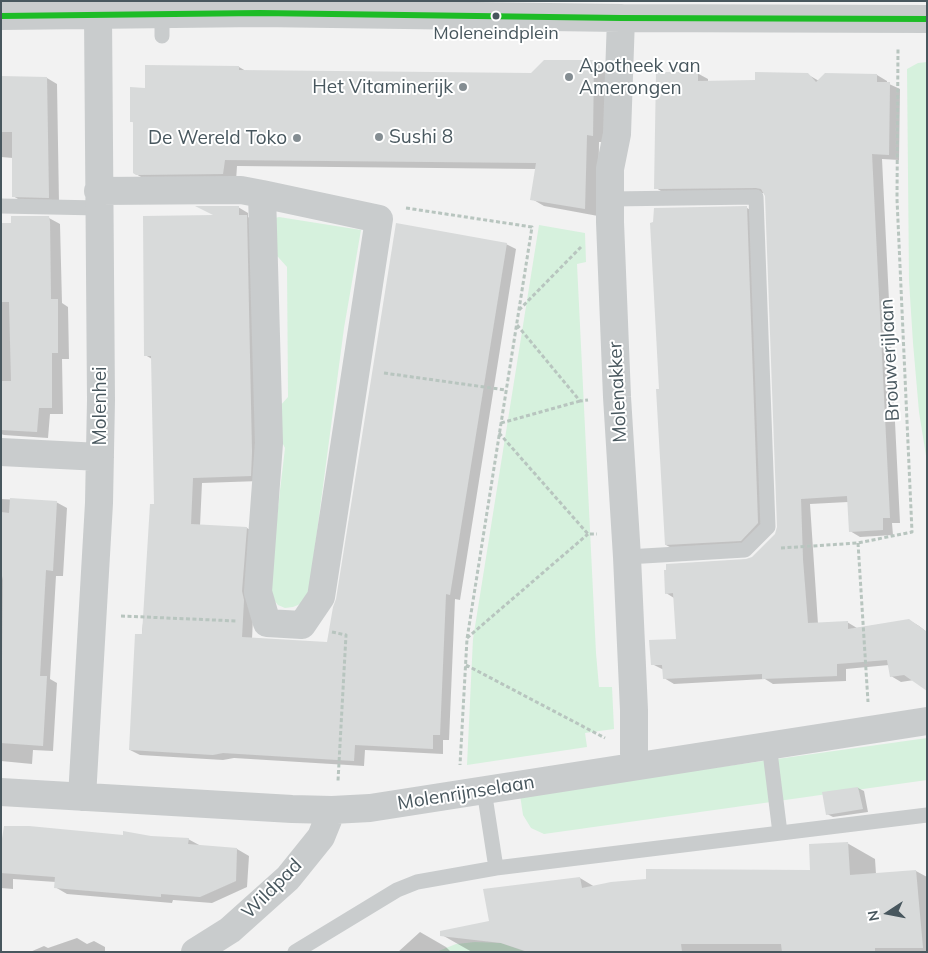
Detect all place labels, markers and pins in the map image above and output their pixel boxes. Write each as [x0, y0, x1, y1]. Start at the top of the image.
marker: Moleneindplein [491, 11, 501, 21]
place label: Moleneindplein [433, 23, 559, 45]
place label: Apotheek van Amerongen [579, 55, 701, 99]
marker: Apotheek van Amerongen [563, 71, 575, 83]
place label: Het Vitaminerijk [312, 76, 453, 98]
marker: Het Vitaminerijk [457, 81, 469, 93]
place label: Sushi 8 [389, 126, 453, 148]
place label: De Wereld Toko [148, 127, 287, 149]
marker: Sushi 8 [373, 131, 385, 143]
marker: De Wereld Toko [291, 132, 303, 144]

